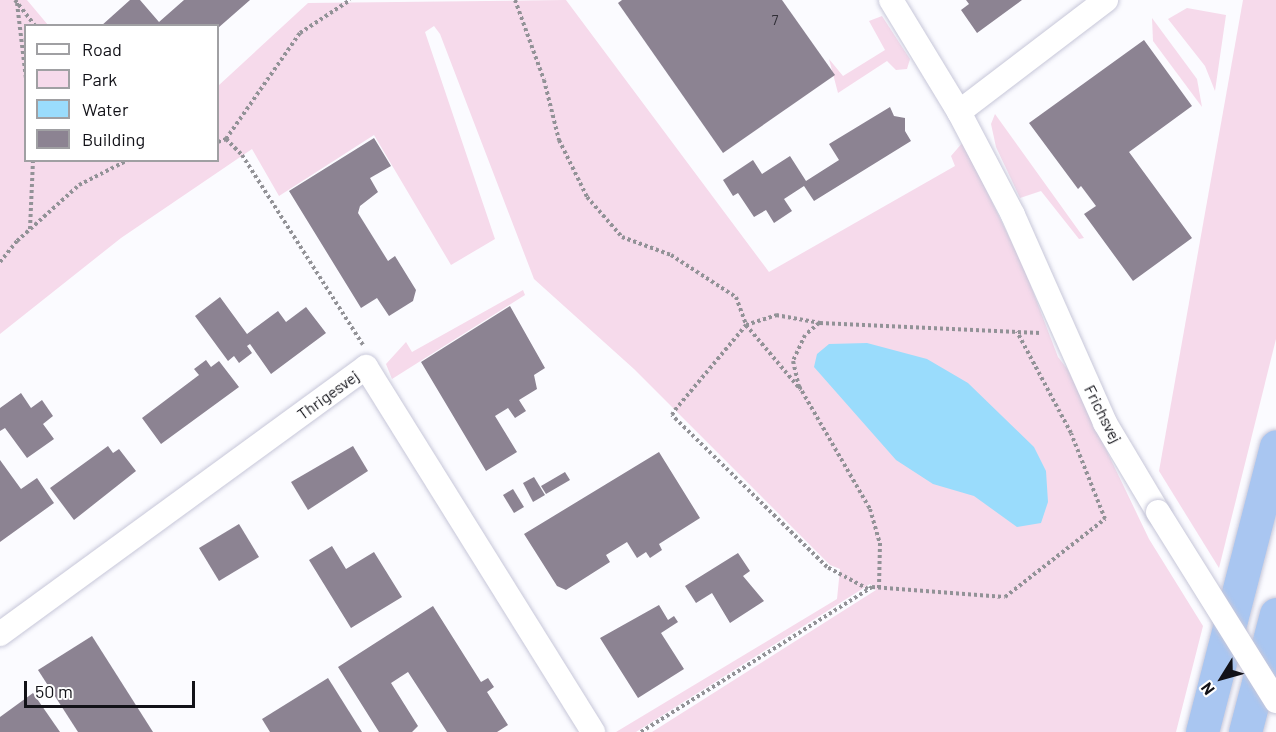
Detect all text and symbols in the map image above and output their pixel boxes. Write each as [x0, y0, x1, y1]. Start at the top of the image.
house number: 7 [772, 12, 778, 28]
legend [24, 24, 219, 162]
text: Road [82, 38, 122, 60]
text: Park [82, 68, 117, 90]
text: Water [82, 98, 129, 120]
text: Building [82, 128, 145, 150]
street label: Thrigesvej [293, 366, 363, 424]
street label: Frichsvej [1080, 382, 1126, 446]
north arrow [1192, 648, 1252, 708]
scale bar [27, 669, 198, 707]
text: N [1196, 679, 1218, 699]
text: 50 m [35, 680, 73, 702]

